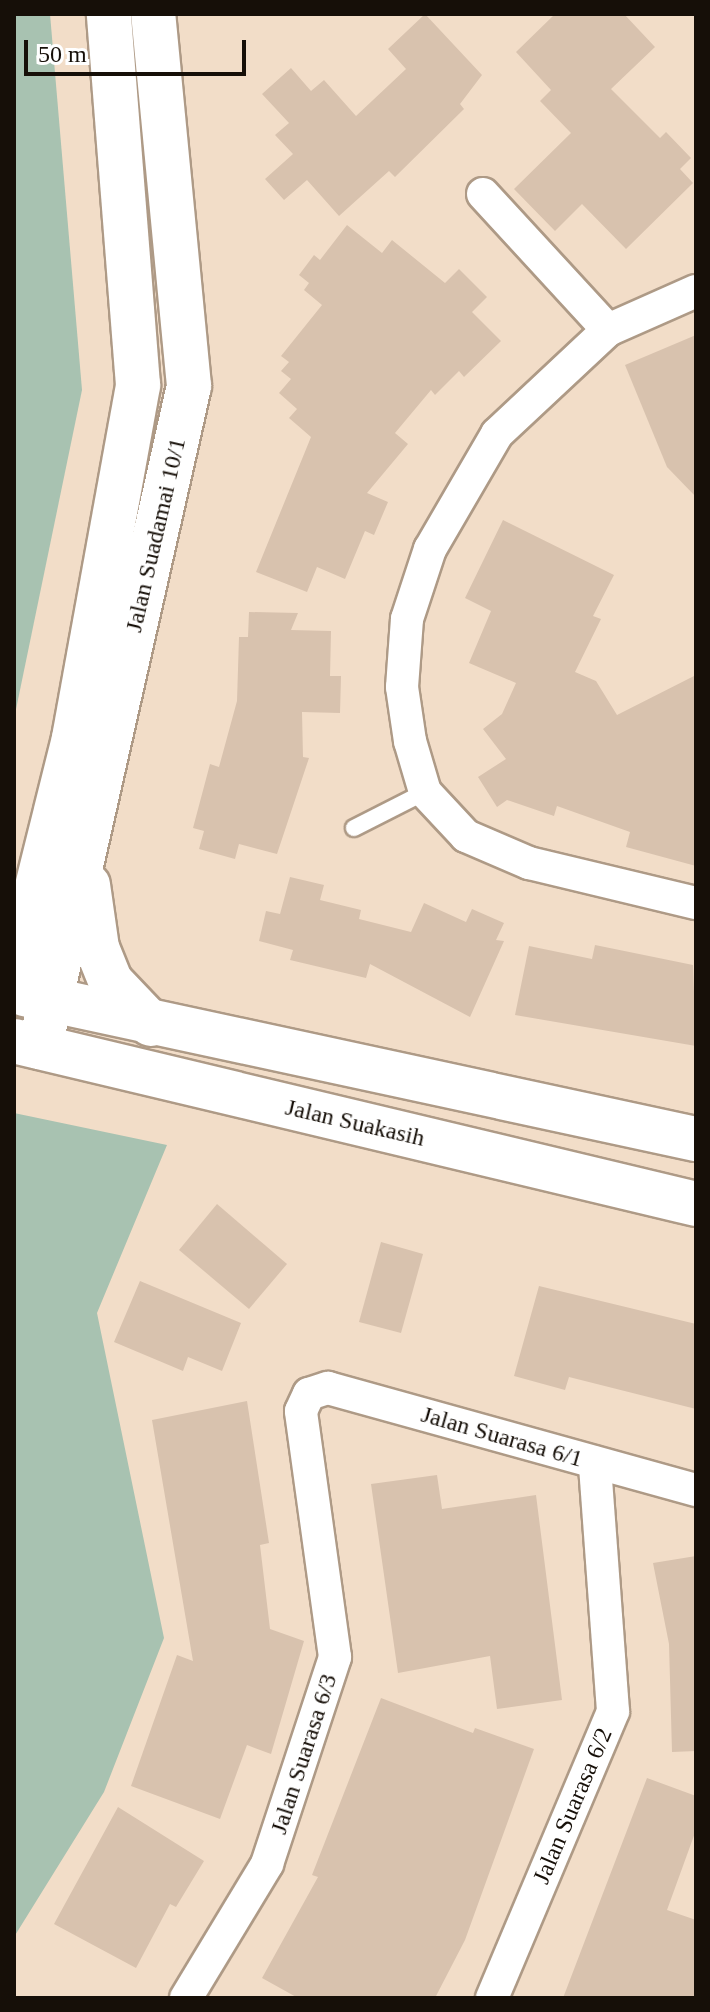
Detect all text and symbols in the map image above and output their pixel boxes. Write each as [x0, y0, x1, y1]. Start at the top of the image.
scale bar [28, 24, 250, 74]
text: 50 m [38, 41, 87, 67]
street label: Jalan Suadamai 10/1 [120, 435, 192, 635]
street label: Jalan Suakasih [283, 1093, 427, 1153]
street label: Jalan Suarasa 6/1 [418, 1400, 586, 1474]
street label: Jalan Suarasa 6/3 [265, 1670, 343, 1838]
street label: Jalan Suarasa 6/2 [527, 1724, 619, 1888]

